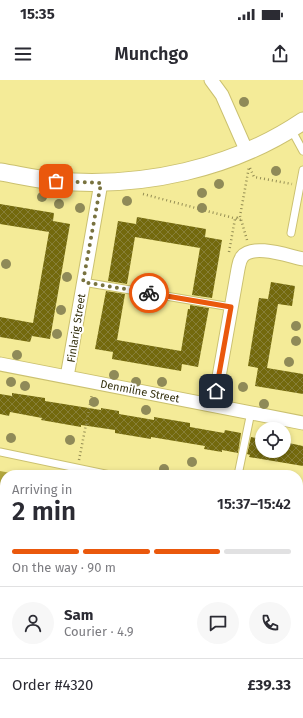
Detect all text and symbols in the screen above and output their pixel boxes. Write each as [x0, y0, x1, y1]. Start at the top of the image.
text: 15:35 [20, 5, 55, 23]
icon: menu [12, 43, 34, 65]
text: Munchgo [115, 43, 188, 65]
icon: share [269, 43, 291, 65]
pin [39, 164, 73, 198]
icon: bag [45, 170, 67, 192]
courier [129, 273, 169, 313]
icon: bike [138, 282, 160, 304]
street label: Finlarig Street [65, 293, 88, 363]
pin [199, 374, 233, 408]
street label: Denmilne Street [99, 377, 181, 406]
icon: home [205, 380, 227, 402]
map controls [255, 422, 291, 458]
button: locate [255, 422, 291, 458]
text: Arriving in [12, 482, 72, 497]
text: 15:37–15:42 [217, 495, 291, 513]
text: 2 min [12, 496, 76, 527]
text: On the way · 90 m [12, 560, 116, 575]
button: person [12, 602, 54, 644]
button: chat [197, 602, 239, 644]
button: phone [249, 602, 291, 644]
text: Sam [64, 606, 93, 624]
text: Courier · 4.9 [64, 624, 134, 639]
text: Order #4320 [12, 676, 93, 694]
text: £39.33 [247, 676, 291, 694]

